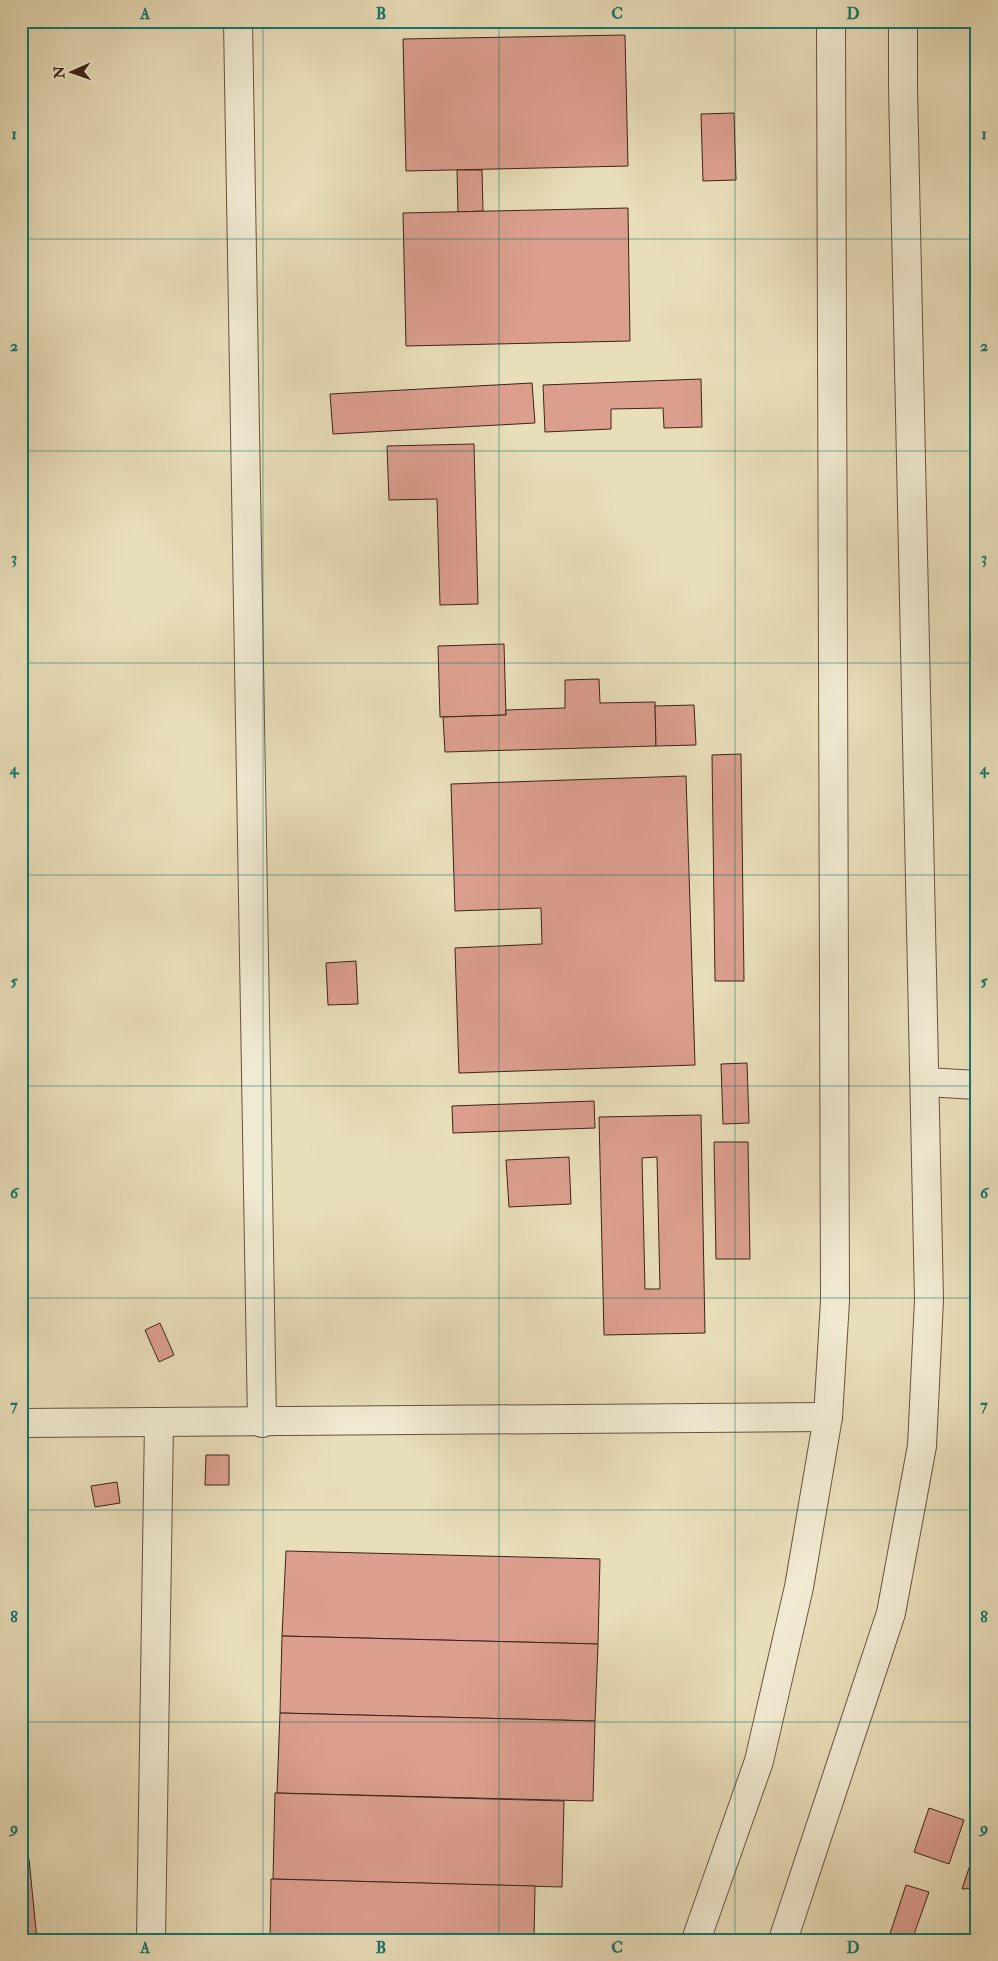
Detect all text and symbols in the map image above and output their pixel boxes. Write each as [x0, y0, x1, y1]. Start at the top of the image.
text: A [139, 4, 151, 24]
text: B [376, 4, 386, 24]
text: C [611, 4, 623, 24]
text: D [846, 4, 860, 24]
north arrow [48, 48, 98, 98]
text: N [51, 65, 68, 80]
text: 1 [11, 124, 17, 144]
text: 1 [981, 124, 987, 144]
text: 2 [10, 336, 18, 356]
text: 2 [980, 336, 988, 356]
text: 3 [11, 548, 17, 568]
text: 3 [981, 548, 987, 568]
text: 4 [9, 759, 20, 779]
text: 4 [979, 759, 990, 779]
text: 5 [10, 971, 18, 991]
text: 5 [980, 971, 988, 991]
text: 6 [10, 1183, 20, 1203]
text: 6 [980, 1183, 990, 1203]
text: 7 [10, 1395, 18, 1415]
text: 7 [980, 1395, 988, 1415]
text: 8 [10, 1607, 18, 1627]
text: 8 [980, 1607, 988, 1627]
text: 9 [8, 1818, 18, 1838]
text: 9 [978, 1818, 988, 1838]
text: A [139, 1938, 151, 1958]
text: B [376, 1938, 386, 1958]
text: C [611, 1938, 623, 1958]
text: D [846, 1938, 860, 1958]

